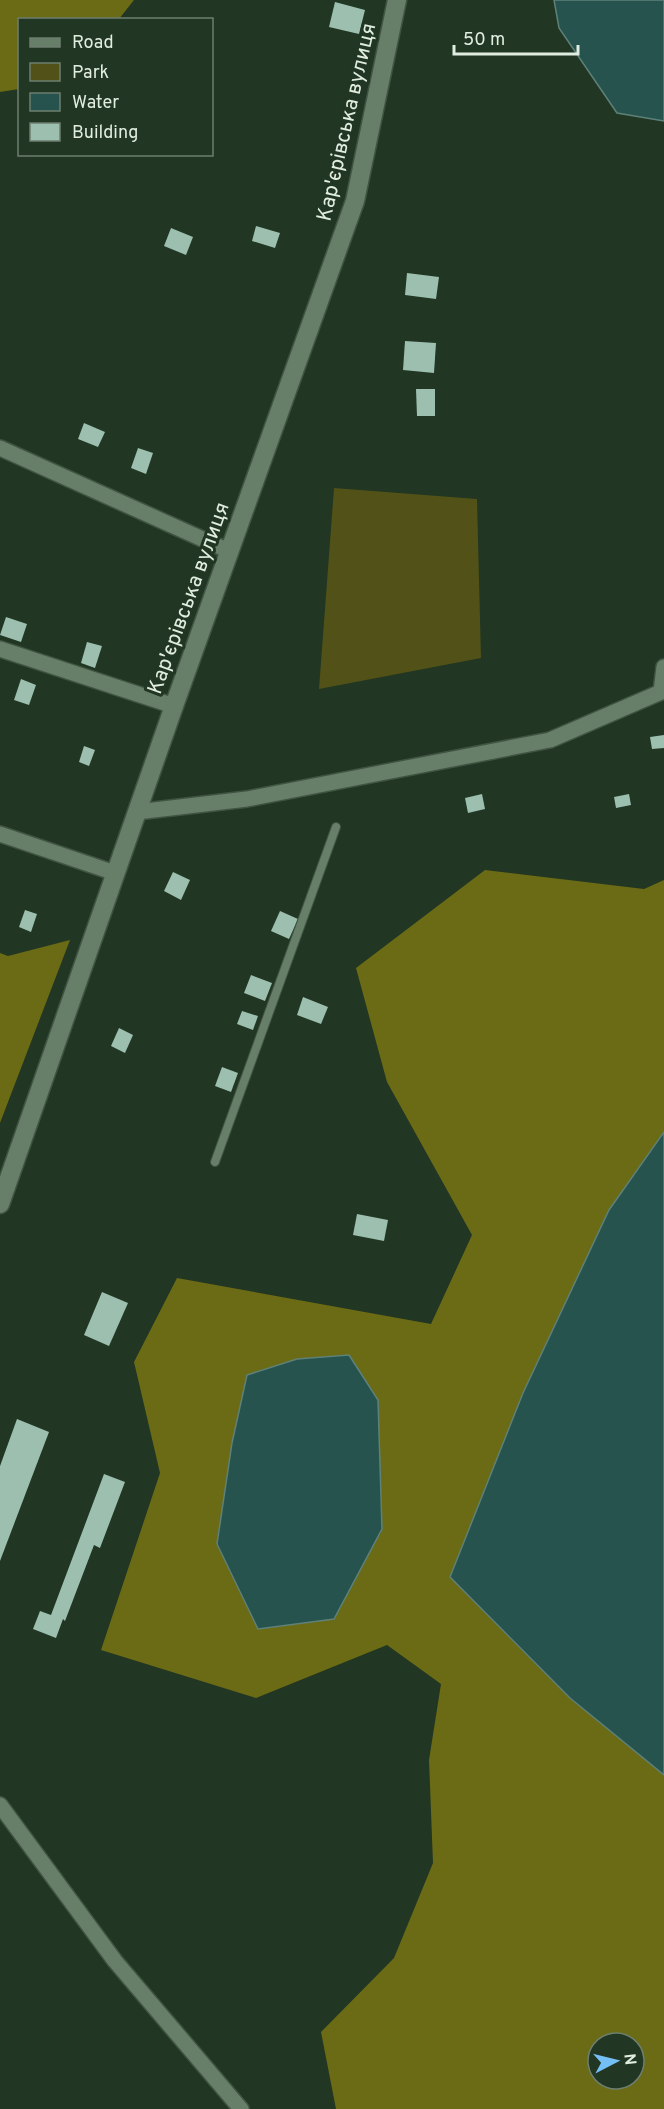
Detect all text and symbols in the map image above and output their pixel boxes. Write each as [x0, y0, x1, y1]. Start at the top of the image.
legend [18, 18, 213, 156]
scale bar [454, 18, 578, 56]
street label: Кар'єрівська вулиця [312, 21, 383, 224]
text: 50 m [463, 29, 505, 52]
text: Road [72, 32, 114, 55]
text: Park [72, 62, 109, 85]
text: Water [72, 92, 119, 115]
text: Building [72, 122, 138, 145]
street label: Кар'єрівська вулиця [142, 499, 237, 698]
north arrow [586, 2031, 646, 2091]
text: N [618, 2052, 640, 2066]

